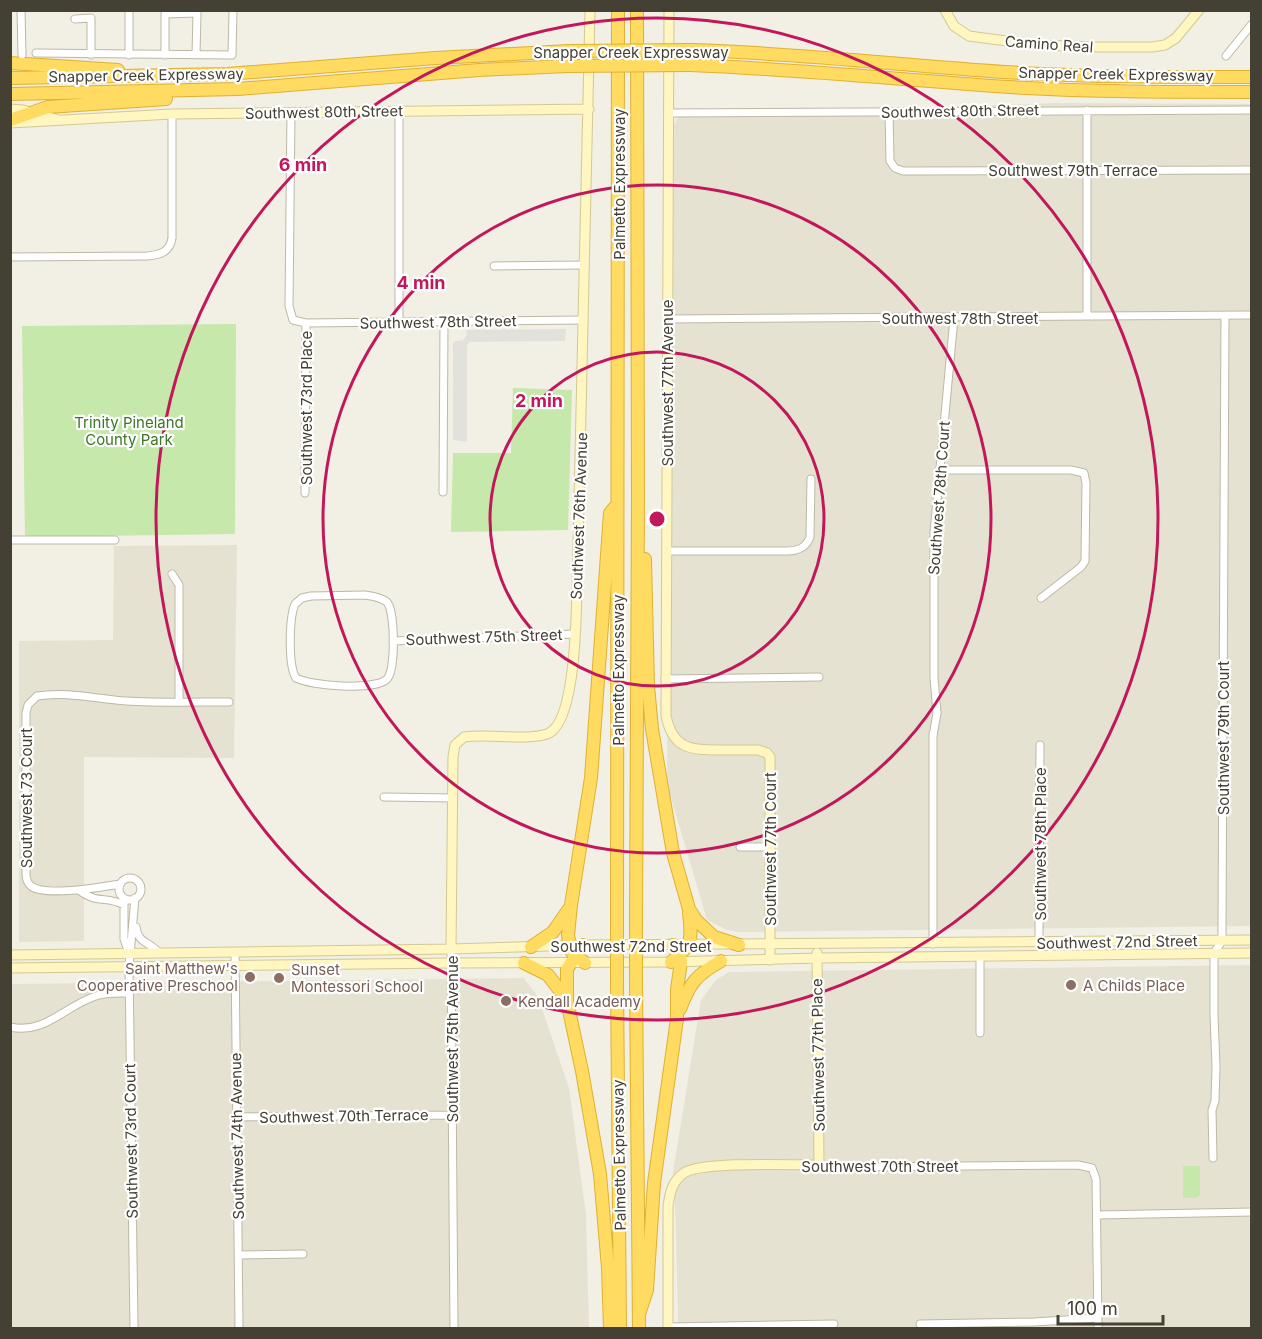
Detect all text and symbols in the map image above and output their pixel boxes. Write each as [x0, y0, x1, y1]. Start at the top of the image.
street label: Camino Real [1004, 31, 1094, 57]
street label: Snapper Creek Expressway [533, 43, 729, 62]
street label: Snapper Creek Expressway [1018, 63, 1214, 85]
street label: Snapper Creek Expressway [48, 64, 244, 86]
street label: Southwest 80th Street [881, 100, 1039, 122]
street label: Southwest 80th Street [245, 101, 403, 123]
street label: Palmetto Expressway [610, 108, 629, 260]
text: 6 min [279, 154, 327, 175]
street label: Southwest 79th Terrace [988, 161, 1158, 180]
text: 4 min [397, 272, 445, 293]
street label: Southwest 77th Avenue [658, 299, 677, 467]
street label: Southwest 78th Street [882, 309, 1039, 328]
street label: Southwest 78th Street [359, 311, 517, 333]
street label: Southwest 73rd Place [297, 331, 316, 485]
text: 2 min [515, 390, 563, 411]
park label: Trinity Pineland County Park [74, 413, 184, 449]
street label: Southwest 78th Court [924, 420, 954, 576]
street label: Southwest 76th Avenue [567, 432, 591, 600]
centre of rings [647, 509, 667, 529]
street label: Palmetto Expressway [609, 594, 628, 746]
street label: Southwest 75th Street [405, 625, 563, 649]
street label: Southwest 79th Court [1214, 661, 1233, 815]
street label: Southwest 73 Court [17, 728, 36, 868]
street label: Southwest 78th Place [1031, 767, 1050, 921]
street label: Southwest 77th Court [761, 772, 780, 926]
street label: Southwest 72nd Street [1036, 931, 1198, 953]
street label: Southwest 72nd Street [550, 937, 712, 956]
street label: Southwest 75th Avenue [443, 955, 462, 1123]
place label: Saint Matthew's Cooperative Preschool [77, 959, 238, 995]
place label: Sunset Montessori School [291, 960, 423, 996]
marker: Saint Matthew's Cooperative Preschool [243, 970, 257, 984]
marker: Sunset Montessori School [272, 971, 286, 985]
place label: A Childs Place [1083, 976, 1185, 995]
street label: Southwest 77th Place [807, 978, 829, 1132]
marker: A Childs Place [1064, 978, 1078, 992]
place label: Kendall Academy [518, 992, 642, 1011]
marker: Kendall Academy [499, 994, 513, 1008]
street label: Southwest 74th Avenue [226, 1052, 248, 1220]
street label: Southwest 73rd Court [120, 1063, 142, 1219]
street label: Palmetto Expressway [608, 1079, 630, 1231]
street label: Southwest 70th Terrace [259, 1105, 429, 1127]
street label: Southwest 70th Street [801, 1157, 959, 1176]
scale bar [1058, 1288, 1163, 1326]
text: 100 m [1067, 1298, 1118, 1319]

